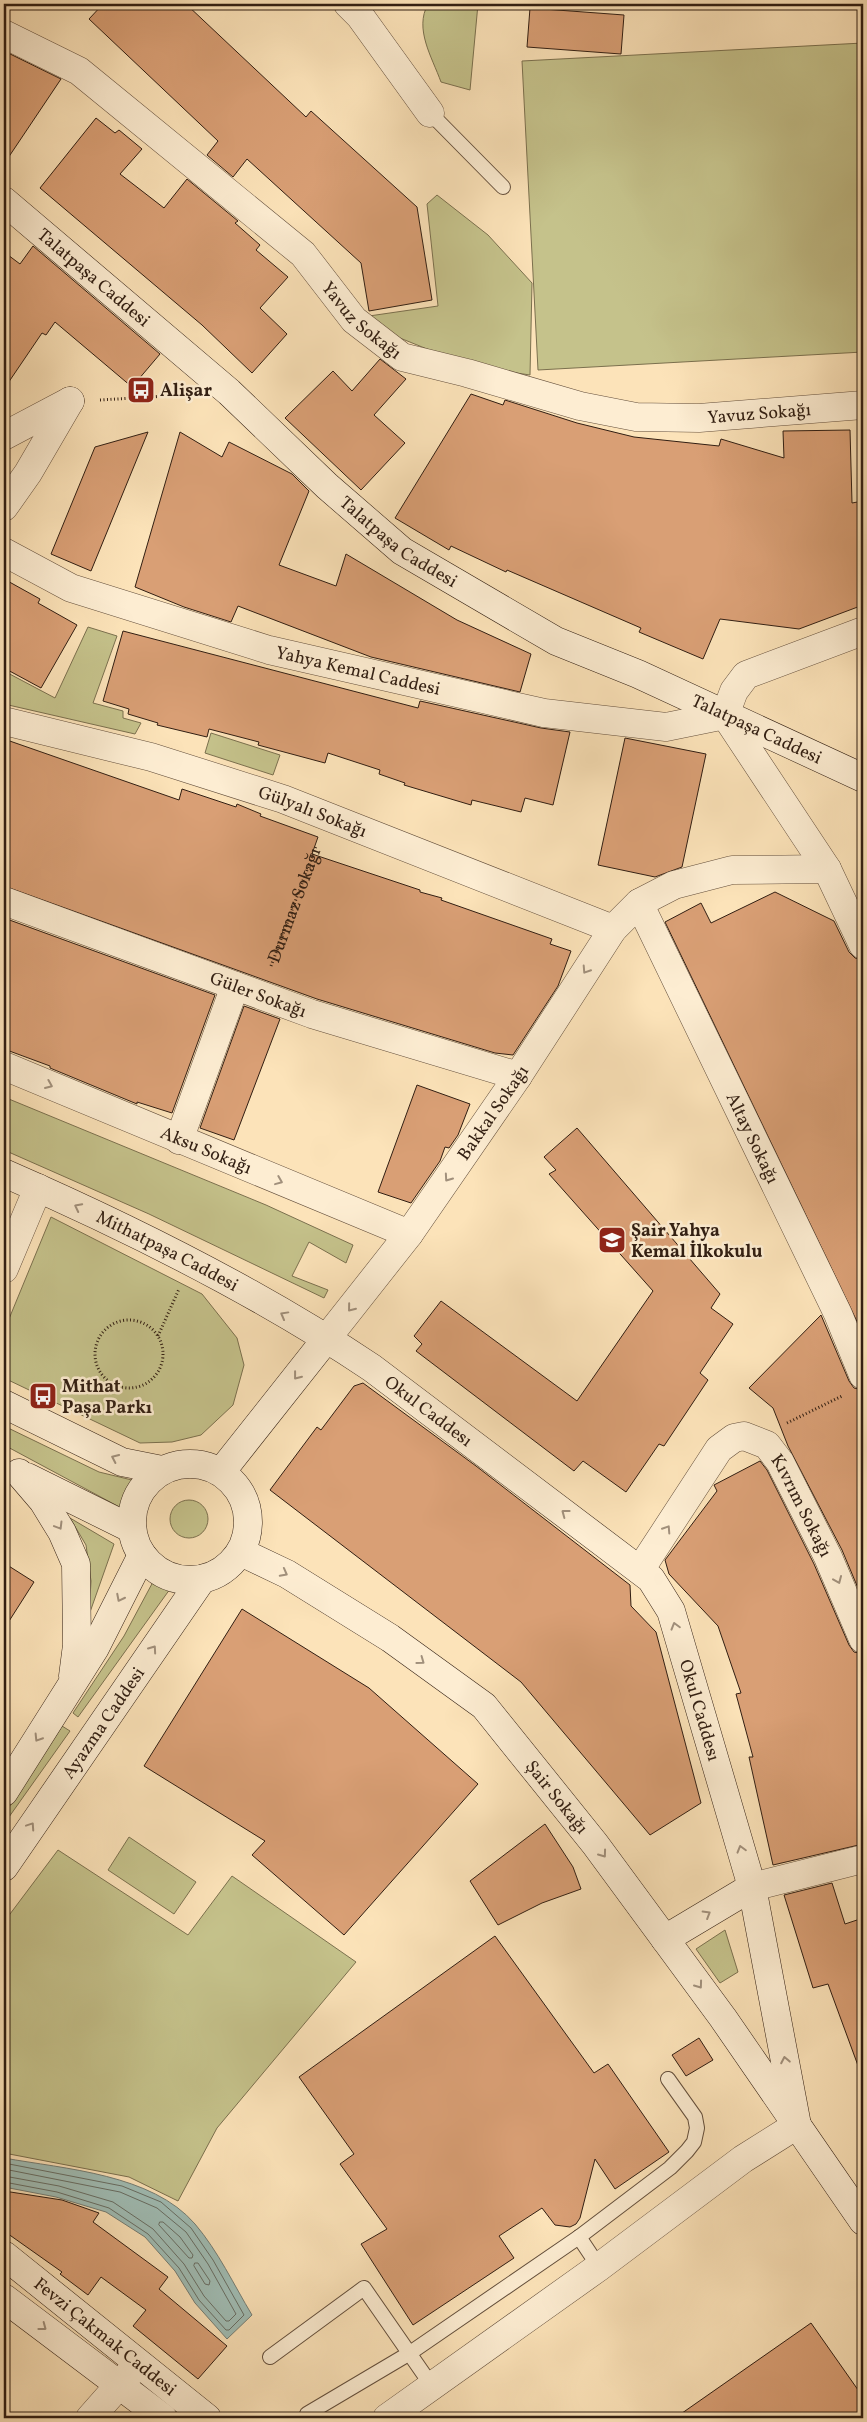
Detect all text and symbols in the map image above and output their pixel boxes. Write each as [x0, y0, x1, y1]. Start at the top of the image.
street label: Talatpaşa Caddesi [31, 223, 155, 334]
street label: Yavuz Sokağı [315, 277, 406, 366]
bus stop icon: Alişar [126, 375, 156, 405]
place label: Alişar [160, 379, 212, 404]
street label: Yavuz Sokağı [707, 398, 812, 431]
street label: Talatpaşa Caddesi [333, 491, 461, 595]
street label: Yahya Kemal Caddesi [273, 641, 443, 703]
street label: Talatpaşa Caddesi [687, 689, 826, 771]
street label: Gülyalı Sokağı [255, 781, 370, 845]
street label: Durmaz Sokağı [262, 845, 328, 967]
one-way arrow [583, 965, 593, 974]
street label: Güler Sokağı [206, 967, 310, 1025]
street label: Bakkal Sokağı [452, 1061, 536, 1166]
one-way arrow [44, 1079, 53, 1090]
street label: Altay Sokağı [719, 1089, 784, 1188]
street label: Aksu Sokağı [156, 1121, 255, 1181]
one-way arrow [445, 1172, 454, 1182]
one-way arrow [275, 1176, 283, 1186]
one-way arrow [74, 1203, 83, 1213]
street label: Mithatpaşa Caddesi [92, 1205, 242, 1299]
place label: Şair Yahya Kemal İlkokulu [631, 1219, 762, 1265]
school or university icon: Şair Yahya Kemal İlkokulu [597, 1225, 627, 1255]
one-way arrow [348, 1303, 357, 1312]
one-way arrow [281, 1311, 290, 1321]
one-way arrow [294, 1370, 302, 1379]
street label: Okul Caddesı [378, 1370, 477, 1454]
place label: Mithat Paşa Parkı [62, 1375, 152, 1421]
bus stop icon: Mithat Paşa Parkı [28, 1381, 58, 1411]
street label: Kıvrım Sokağı [764, 1449, 837, 1562]
one-way arrow [112, 1454, 121, 1464]
one-way arrow [561, 1510, 571, 1519]
one-way arrow [52, 1520, 62, 1529]
one-way arrow [661, 1526, 670, 1535]
one-way arrow [279, 1567, 288, 1577]
one-way arrow [832, 1575, 842, 1584]
one-way arrow [116, 1593, 126, 1602]
one-way arrow [671, 1623, 681, 1631]
one-way arrow [147, 1645, 156, 1655]
one-way arrow [415, 1655, 424, 1663]
street label: Okul Caddesı [672, 1657, 725, 1765]
street label: Ayazma Caddesi [57, 1663, 152, 1785]
one-way arrow [34, 1733, 44, 1742]
street label: Şair Sokağı [519, 1756, 593, 1840]
one-way arrow [25, 1823, 34, 1832]
one-way arrow [736, 1846, 746, 1854]
one-way arrow [597, 1848, 606, 1858]
one-way arrow [701, 1910, 710, 1920]
one-way arrow [693, 1979, 702, 1989]
one-way arrow [780, 2055, 790, 2064]
street label: Fevzi Çakmak Caddesi [28, 2272, 181, 2403]
one-way arrow [37, 2321, 47, 2330]

